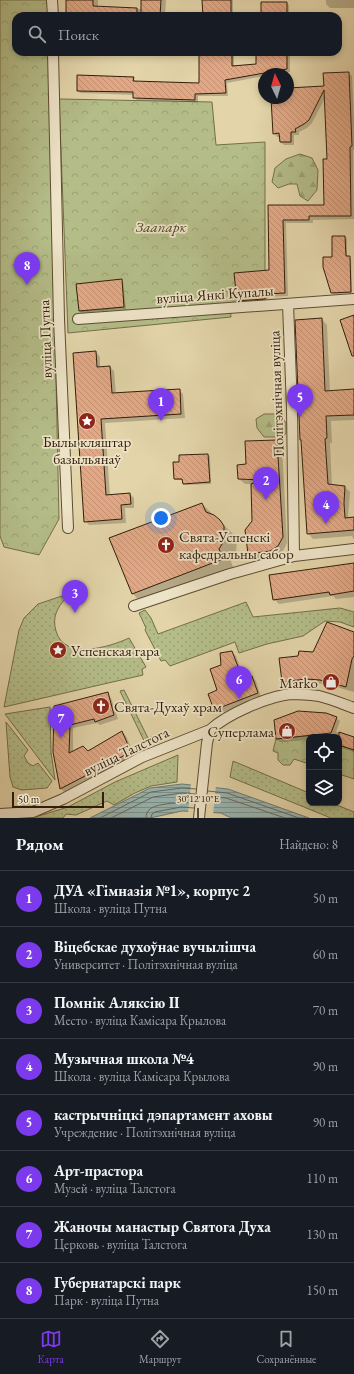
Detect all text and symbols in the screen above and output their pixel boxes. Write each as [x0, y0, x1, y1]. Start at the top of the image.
search box [12, 12, 342, 56]
icon: search [26, 23, 48, 45]
text: Поиск [58, 25, 99, 44]
north arrow [258, 68, 294, 104]
park label: Заапарк [135, 217, 187, 236]
pin: 8 [14, 252, 40, 285]
street label: вуліца Янкі Купалы [156, 280, 274, 308]
street label: вуліца Путна [34, 299, 56, 379]
street label: Політэхнічная вуліца [264, 330, 288, 458]
pin: 5 [287, 384, 313, 417]
pin: 1 [148, 388, 174, 421]
place icon: Былы кляштар базыльянаў [77, 411, 97, 431]
place label: Былы кляштар базыльянаў [43, 432, 132, 468]
pin: 2 [253, 467, 279, 500]
pin: 4 [313, 491, 339, 524]
your location [151, 508, 171, 528]
place label: Свята-Успенскі кафедральны сабор [179, 527, 294, 563]
church icon: Свята-Успенскі кафедральны сабор [156, 535, 176, 555]
pin: 3 [62, 580, 88, 613]
place icon: Успенская гара [48, 640, 68, 660]
place label: Успенская гара [70, 641, 159, 660]
pin: 6 [226, 666, 252, 699]
shop icon: Marko [321, 672, 341, 692]
place label: Marko [279, 673, 318, 692]
church icon: Свята-Духаў храм [91, 696, 111, 716]
place label: Свята-Духаў храм [114, 697, 223, 716]
pin: 7 [48, 705, 74, 738]
shop icon: Суперлама [277, 721, 297, 741]
street label: вуліца Талстога [80, 722, 172, 780]
place label: Суперлама [207, 722, 274, 741]
map controls [306, 734, 342, 806]
button: locate [306, 734, 342, 770]
button: layers [306, 770, 342, 806]
scale bar [12, 790, 104, 809]
text: 50 m [18, 792, 39, 806]
text: 30°12'10"E [177, 792, 220, 805]
text: Рядом [16, 833, 64, 855]
text: Найдено: 8 [279, 836, 338, 853]
text: ДУА «Гімназія №1», корпус 2 [54, 881, 250, 900]
text: 1 [26, 890, 32, 907]
text: 50 m [313, 890, 338, 907]
text: Школа · вуліца Путна [54, 900, 167, 917]
text: Віцебскае духоўнае вучылішча [54, 937, 256, 956]
text: 2 [26, 946, 32, 963]
text: 60 m [313, 946, 338, 963]
text: Университет · Політэхнічная вуліца [54, 956, 238, 973]
text: Помнік Аляксію II [54, 993, 180, 1012]
text: 3 [26, 1002, 32, 1019]
text: 70 m [313, 1002, 338, 1019]
text: Место · вуліца Камісара Крылова [54, 1012, 226, 1029]
text: Музычная школа №4 [54, 1049, 194, 1068]
text: 4 [26, 1058, 32, 1075]
text: 90 m [313, 1058, 338, 1075]
text: Школа · вуліца Камісара Крылова [54, 1068, 230, 1085]
text: кастрычніцкі дэпартамент аховы [54, 1105, 273, 1124]
text: 5 [26, 1114, 32, 1131]
text: 90 m [313, 1114, 338, 1131]
text: Учреждение · Політэхнічная вуліца [54, 1124, 236, 1141]
text: Арт-прастора [54, 1161, 143, 1180]
text: 6 [26, 1170, 32, 1187]
text: 110 m [307, 1170, 338, 1187]
text: Музей · вуліца Талстога [54, 1180, 176, 1197]
text: Жаночы манастыр Святога Духа [54, 1217, 271, 1236]
text: 7 [26, 1226, 32, 1243]
text: 130 m [307, 1226, 338, 1243]
text: Церковь · вуліца Талстога [54, 1236, 187, 1253]
text: Губернатарскі парк [54, 1273, 181, 1292]
text: 8 [26, 1282, 32, 1299]
text: 150 m [307, 1282, 338, 1299]
text: Парк · вуліца Путна [54, 1292, 159, 1309]
tab: Карта [38, 1328, 64, 1366]
tab: Маршрут [139, 1328, 181, 1366]
tab: Сохранённые [256, 1328, 316, 1366]

